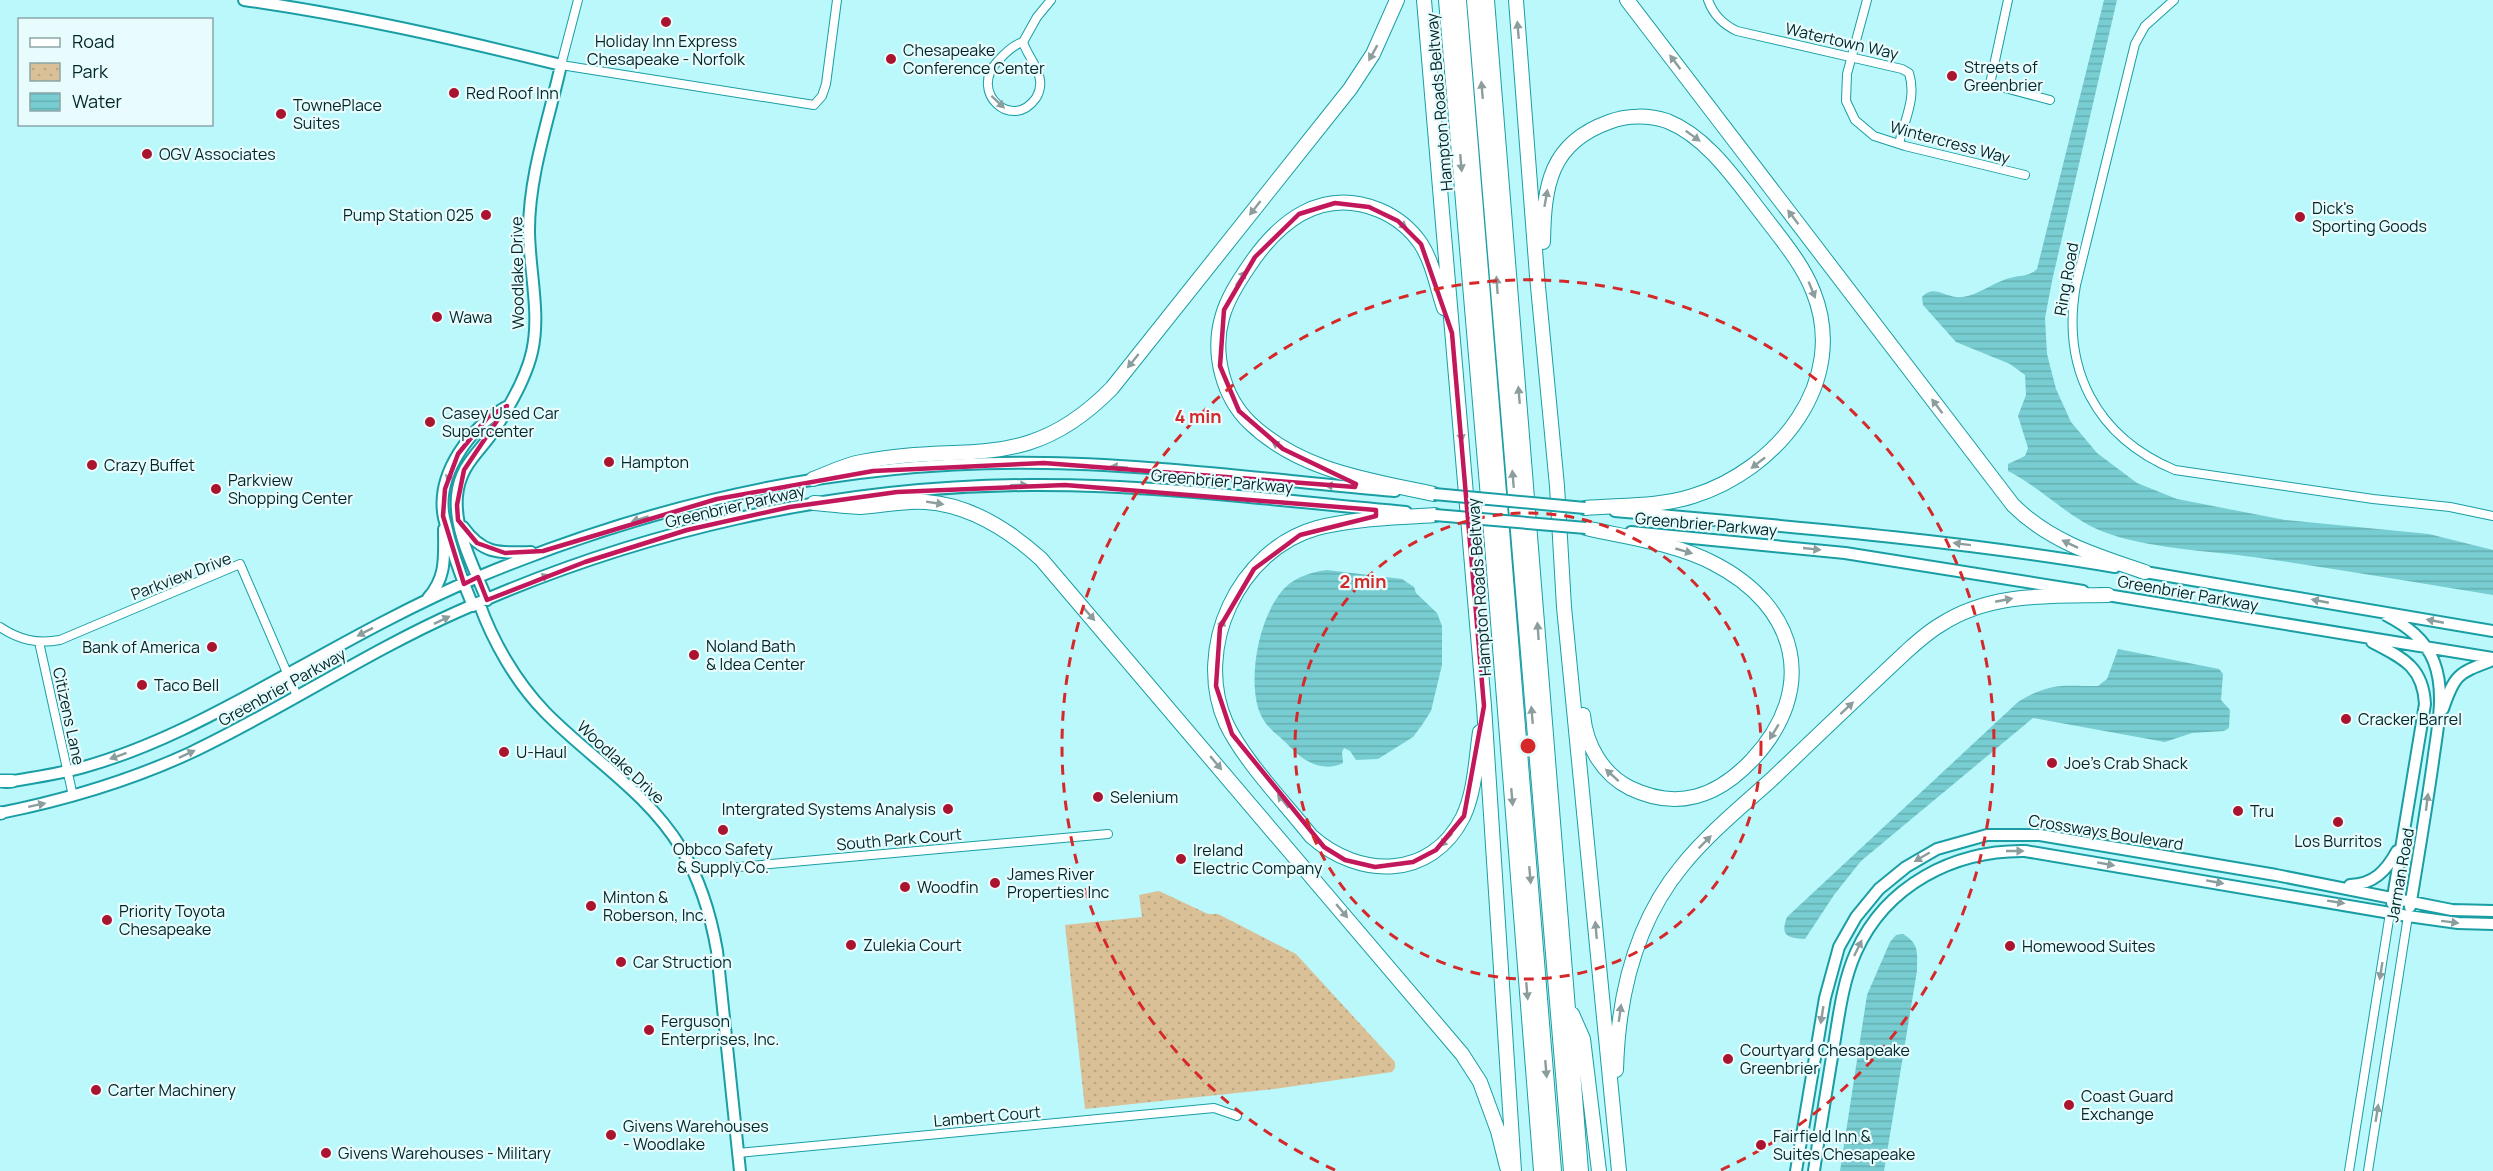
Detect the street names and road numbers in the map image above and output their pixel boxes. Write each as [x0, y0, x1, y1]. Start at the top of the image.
street label: Hampton Roads Beltway [1420, 12, 1458, 192]
street label: Watertown Way [1783, 17, 1901, 65]
street label: Wintercress Way [1887, 115, 2013, 169]
street label: Woodlake Drive [505, 216, 529, 330]
street label: Ring Road [2049, 241, 2083, 317]
street label: Greenbrier Parkway [1150, 464, 1295, 498]
street label: Greenbrier Parkway [663, 479, 808, 533]
street label: Hampton Roads Beltway [1462, 497, 1496, 677]
street label: Greenbrier Parkway [1634, 507, 1779, 541]
street label: Parkview Drive [128, 547, 234, 605]
street label: Greenbrier Parkway [2116, 570, 2261, 616]
street label: Greenbrier Parkway [214, 643, 350, 731]
street label: Citizens Lane [48, 665, 90, 767]
street label: Woodlake Drive [572, 715, 670, 809]
street label: Crossways Boulevard [2027, 809, 2185, 855]
street label: South Park Court [835, 823, 963, 855]
street label: Jarman Road [2381, 826, 2419, 924]
street label: Lambert Court [933, 1100, 1041, 1132]

